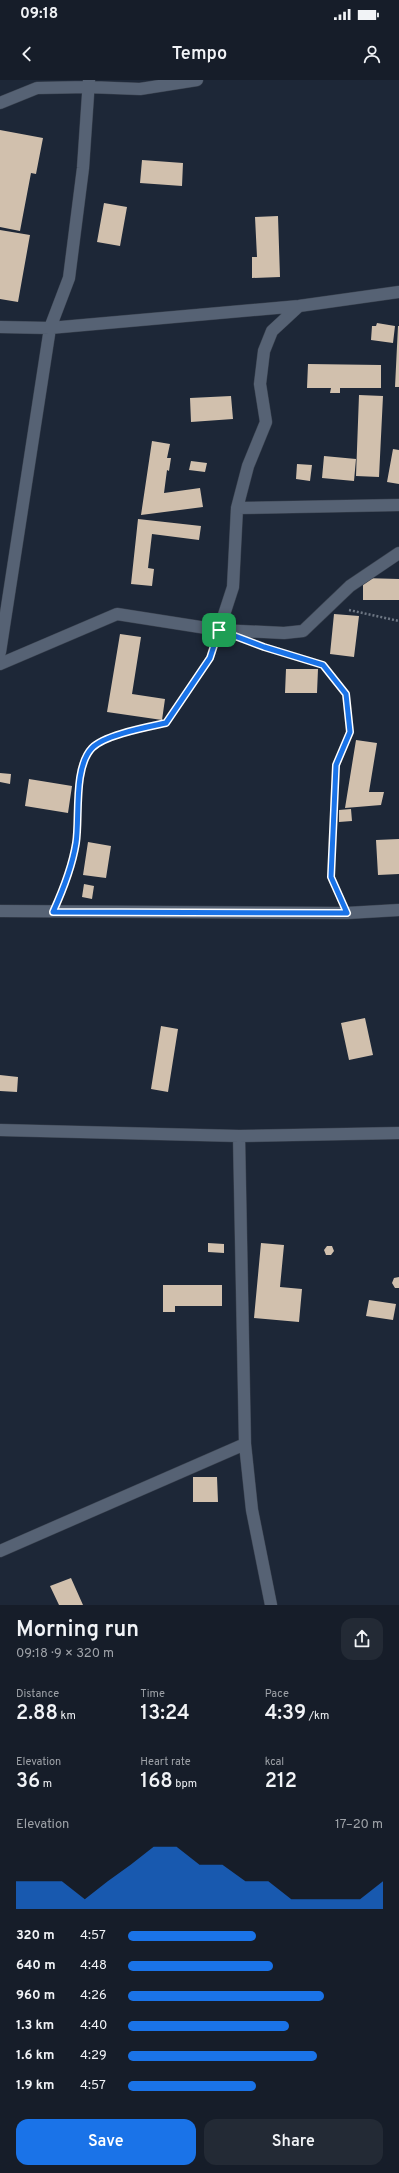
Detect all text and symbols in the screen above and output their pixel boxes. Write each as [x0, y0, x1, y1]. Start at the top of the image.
text: 09:18 [20, 5, 58, 24]
icon: back [16, 43, 38, 65]
text: Tempo [172, 43, 227, 66]
icon: person [361, 43, 383, 65]
pin [202, 613, 236, 647]
icon: arrive [208, 619, 230, 641]
text: Morning run [16, 1617, 139, 1644]
button: share [341, 1618, 383, 1660]
text: 09:18 · 9 × 320 m [16, 1646, 114, 1662]
text: Distance [16, 1687, 59, 1701]
text: Time [140, 1687, 165, 1701]
text: Pace [265, 1687, 289, 1701]
text: 2.88 [16, 1701, 58, 1727]
text: 13:24 [140, 1701, 190, 1727]
text: 4:39 [265, 1701, 306, 1727]
text: km [58, 1709, 76, 1723]
text: /km [306, 1709, 329, 1723]
text: Elevation [16, 1755, 61, 1769]
text: Heart rate [140, 1755, 191, 1769]
text: kcal [265, 1755, 284, 1769]
text: 36 [16, 1769, 40, 1795]
text: 168 [140, 1769, 173, 1795]
text: 212 [265, 1769, 297, 1795]
text: m [40, 1777, 52, 1791]
text: bpm [173, 1777, 197, 1791]
text: Elevation [16, 1817, 69, 1833]
text: 17–20 m [335, 1817, 383, 1833]
text: 320 m [16, 1928, 55, 1944]
text: 4:57 [80, 1928, 106, 1944]
text: 640 m [16, 1958, 56, 1974]
text: 4:48 [80, 1958, 107, 1974]
text: 960 m [16, 1988, 55, 2004]
text: 4:26 [80, 1988, 107, 2004]
text: 1.3 km [16, 2018, 54, 2034]
text: 4:40 [80, 2018, 107, 2034]
text: 1.6 km [16, 2048, 54, 2064]
text: 4:29 [80, 2048, 107, 2064]
text: 1.9 km [16, 2078, 54, 2094]
text: 4:57 [80, 2078, 106, 2094]
button: Save [16, 2119, 196, 2165]
button: Share [204, 2119, 383, 2165]

